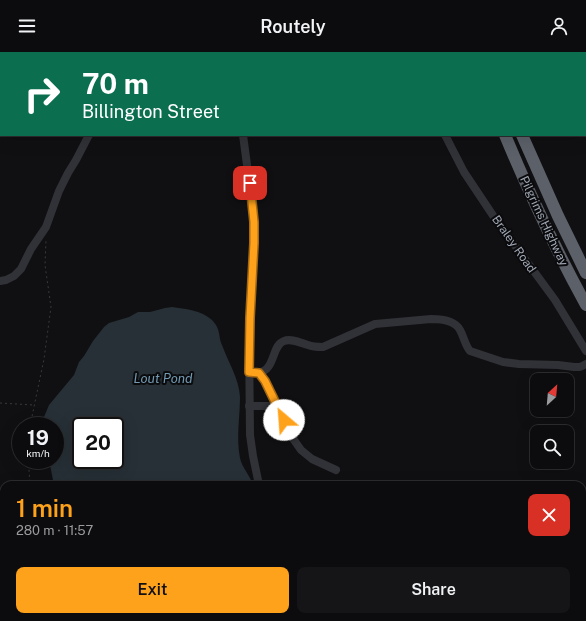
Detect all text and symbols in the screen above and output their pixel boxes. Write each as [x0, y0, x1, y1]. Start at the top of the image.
icon: menu [16, 15, 38, 37]
icon: person [548, 15, 570, 37]
text: Routely [260, 16, 326, 37]
text: 70 m [82, 67, 149, 100]
icon: right [16, 68, 68, 120]
text: Billington Street [82, 101, 220, 122]
pin [233, 166, 267, 200]
icon: arrive [239, 172, 261, 194]
street label: Pilgrims Highway [517, 174, 571, 269]
street label: Braley Road [489, 213, 539, 275]
water label: Lout Pond [133, 371, 193, 386]
north arrow [530, 373, 574, 417]
map controls [530, 373, 574, 469]
position arrow [263, 399, 305, 441]
speed limit sign: 20 [72, 417, 124, 469]
button: search [530, 425, 574, 469]
text: 19 [27, 426, 49, 450]
text: km/h [26, 447, 50, 459]
text: 1 min [16, 494, 73, 522]
button: close [528, 494, 570, 536]
text: 280 m · 11:57 [16, 523, 93, 538]
button: Exit [16, 567, 289, 613]
button: Share [297, 567, 570, 613]

